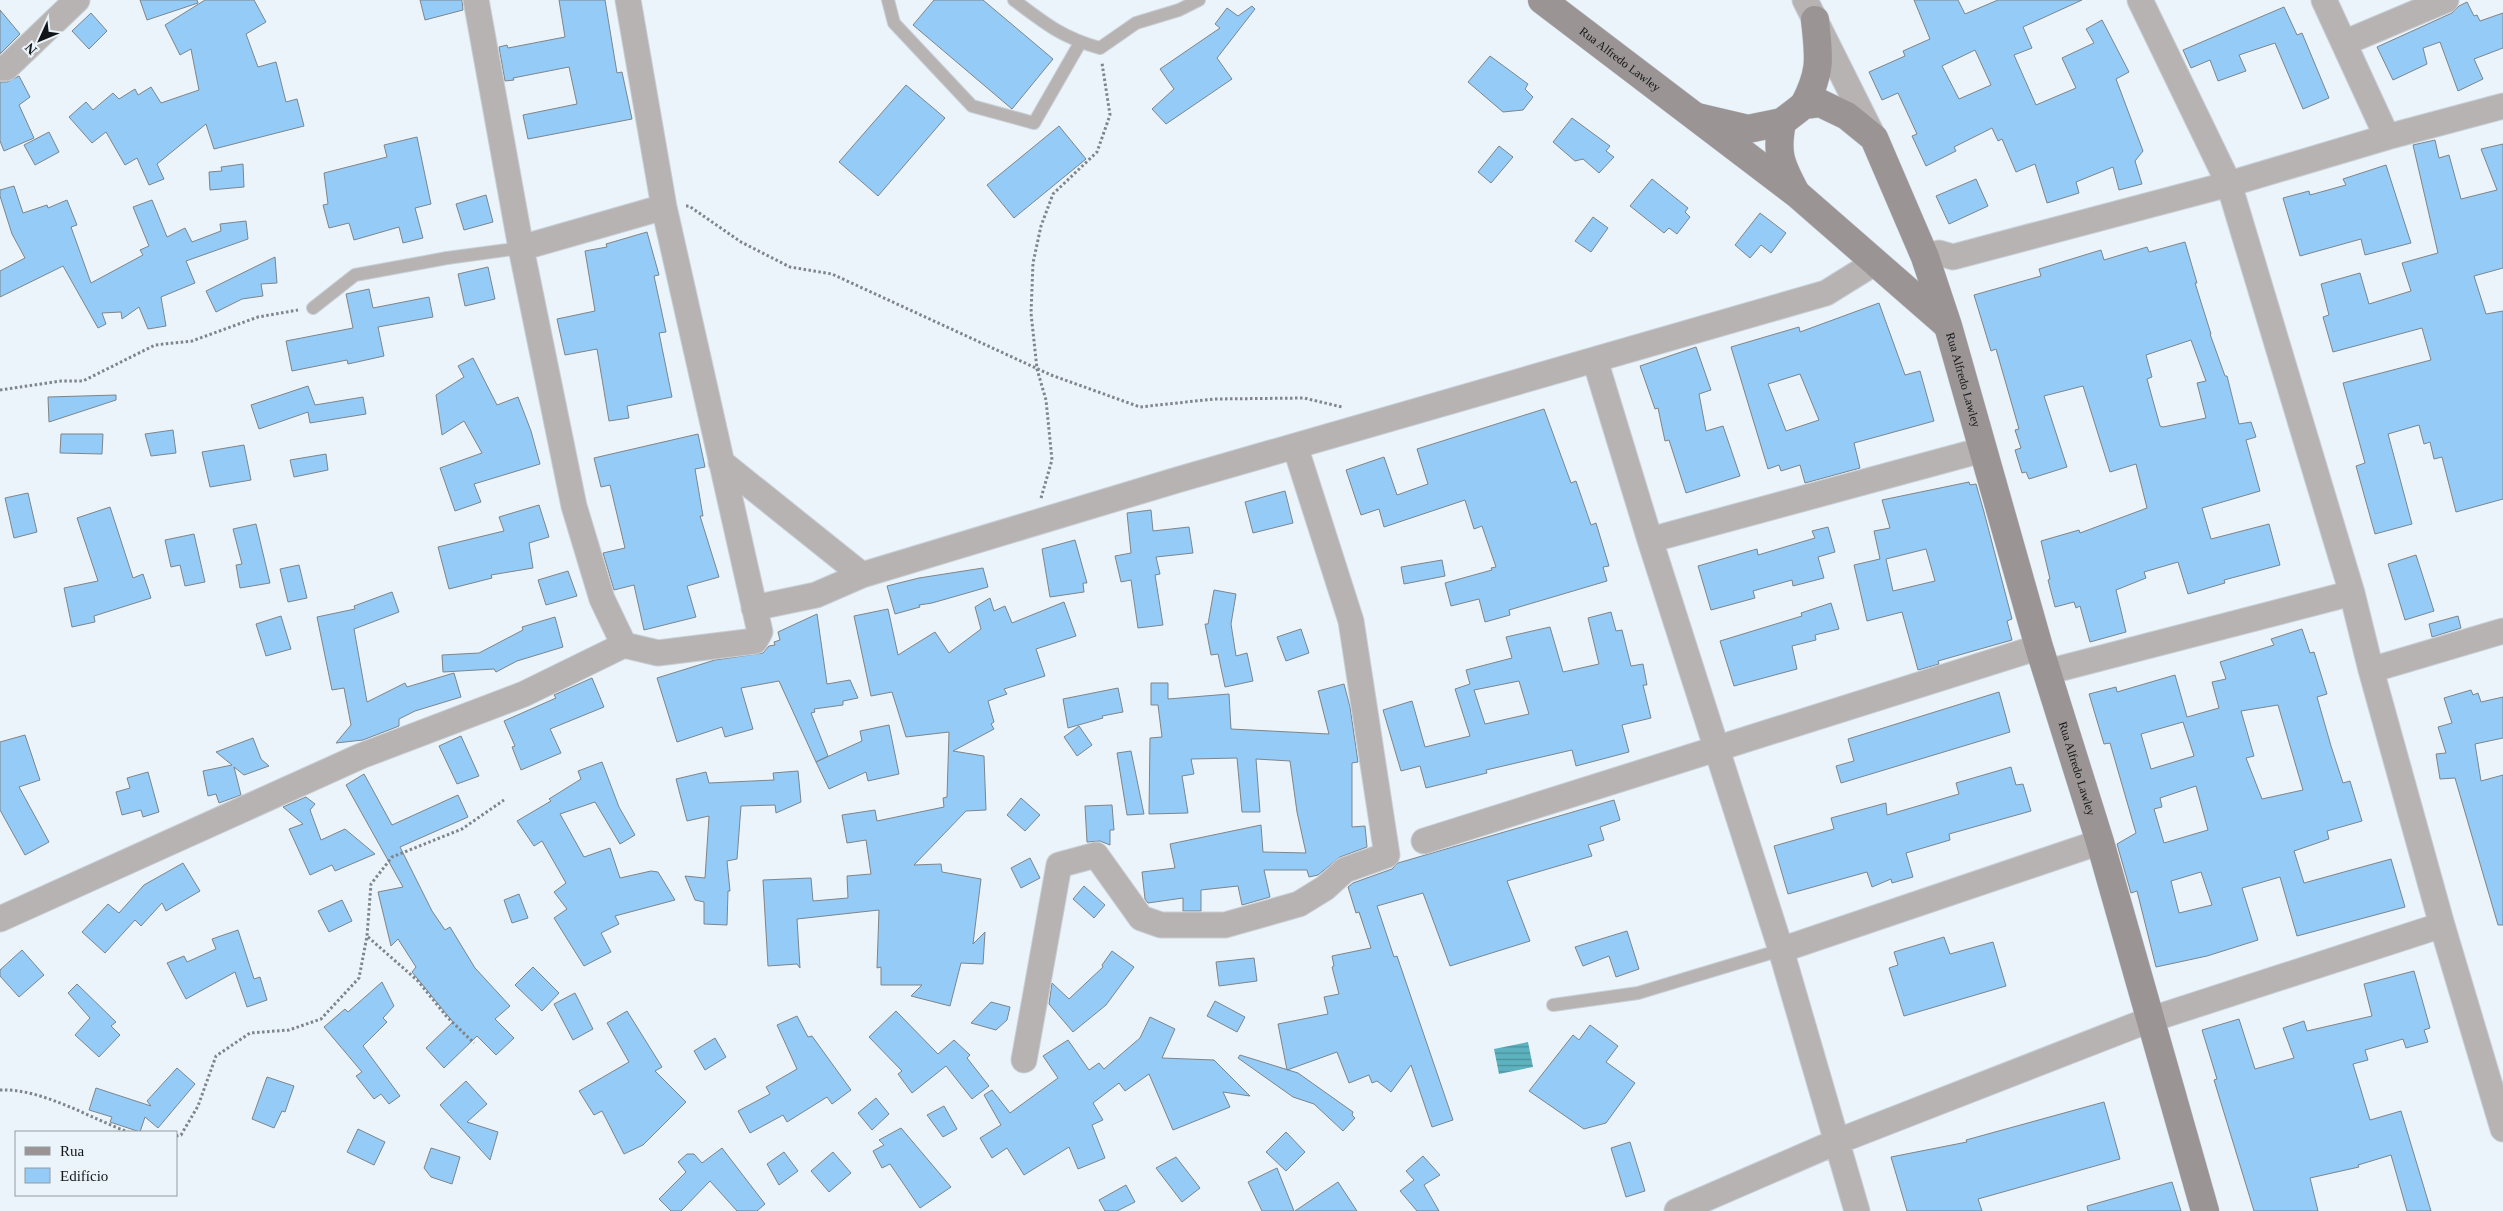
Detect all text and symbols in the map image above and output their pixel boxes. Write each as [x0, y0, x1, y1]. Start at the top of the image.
north arrow [15, 15, 65, 65]
street label: Rua Alfredo Lawley [1577, 24, 1663, 95]
text: N [22, 40, 40, 58]
street label: Rua Alfredo Lawley [1943, 331, 1983, 429]
street label: Rua Alfredo Lawley [2056, 720, 2098, 817]
legend [15, 1131, 178, 1196]
text: Rua [60, 1143, 85, 1159]
text: Edifício [60, 1168, 108, 1184]

